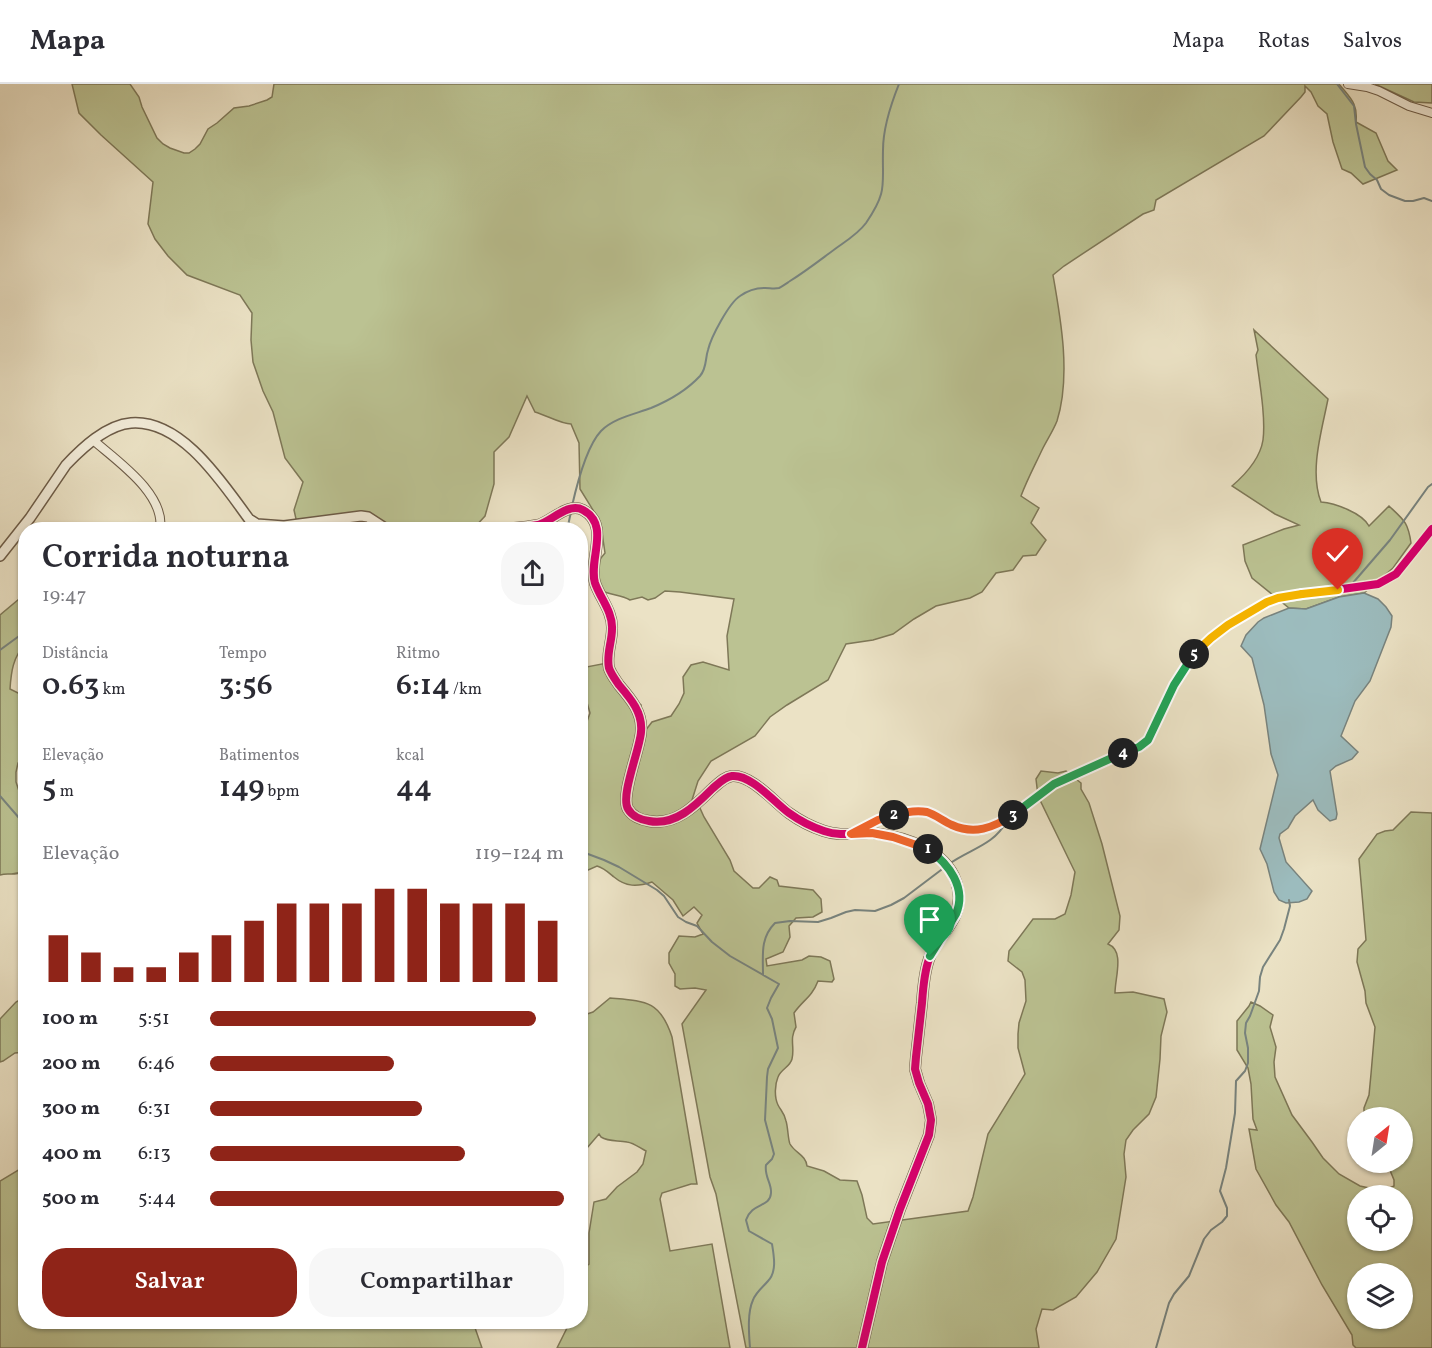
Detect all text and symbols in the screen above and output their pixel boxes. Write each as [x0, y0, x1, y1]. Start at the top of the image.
text: Mapa [30, 22, 105, 61]
text: Mapa [1172, 27, 1225, 56]
text: Rotas [1258, 27, 1310, 56]
text: Salvos [1343, 27, 1402, 56]
pin [1312, 528, 1363, 590]
text: Corrida noturna [42, 536, 290, 582]
icon: check [1321, 537, 1354, 570]
button: share [501, 542, 564, 605]
text: 19:47 [42, 582, 87, 610]
pin: 5 [1179, 639, 1209, 669]
text: Distância [42, 643, 108, 665]
text: Tempo [219, 643, 267, 665]
text: Ritmo [396, 643, 440, 665]
text: 5 [1190, 643, 1198, 665]
text: 0.63 [42, 665, 99, 707]
text: 3:56 [219, 665, 273, 707]
text: 6:14 [396, 665, 450, 707]
text: km [99, 679, 125, 701]
text: /km [450, 679, 482, 701]
pin: 4 [1108, 738, 1138, 768]
text: 4 [1118, 742, 1128, 764]
text: Elevação [42, 745, 104, 767]
text: Batimentos [219, 745, 299, 767]
text: kcal [396, 745, 424, 767]
text: 5 [42, 767, 56, 809]
text: 149 [219, 767, 264, 809]
text: 44 [396, 767, 432, 809]
text: m [56, 781, 74, 803]
text: bpm [264, 781, 300, 803]
pin: 2 [879, 800, 909, 830]
pin: 3 [998, 800, 1028, 830]
text: 2 [890, 804, 898, 826]
text: 3 [1009, 804, 1017, 826]
pin: 1 [913, 834, 943, 864]
text: 1 [925, 838, 931, 860]
text: Elevação [42, 840, 119, 868]
text: 119–124 m [475, 840, 564, 868]
pin [904, 894, 955, 956]
icon: arrive [913, 903, 946, 936]
text: 100 m [42, 1005, 98, 1033]
text: 5:51 [138, 1005, 170, 1033]
text: 200 m [42, 1050, 100, 1078]
text: 6:46 [138, 1050, 175, 1078]
text: 300 m [42, 1095, 100, 1123]
text: 6:31 [138, 1095, 171, 1123]
north arrow [1347, 1107, 1413, 1173]
map controls [1347, 1107, 1413, 1329]
text: 400 m [42, 1140, 102, 1168]
text: 6:13 [138, 1140, 171, 1168]
text: 500 m [42, 1185, 100, 1213]
text: 5:44 [138, 1185, 176, 1213]
button: locate [1347, 1185, 1413, 1251]
button: Salvar [42, 1248, 297, 1317]
button: Compartilhar [309, 1248, 564, 1317]
button: layers [1347, 1263, 1413, 1329]

